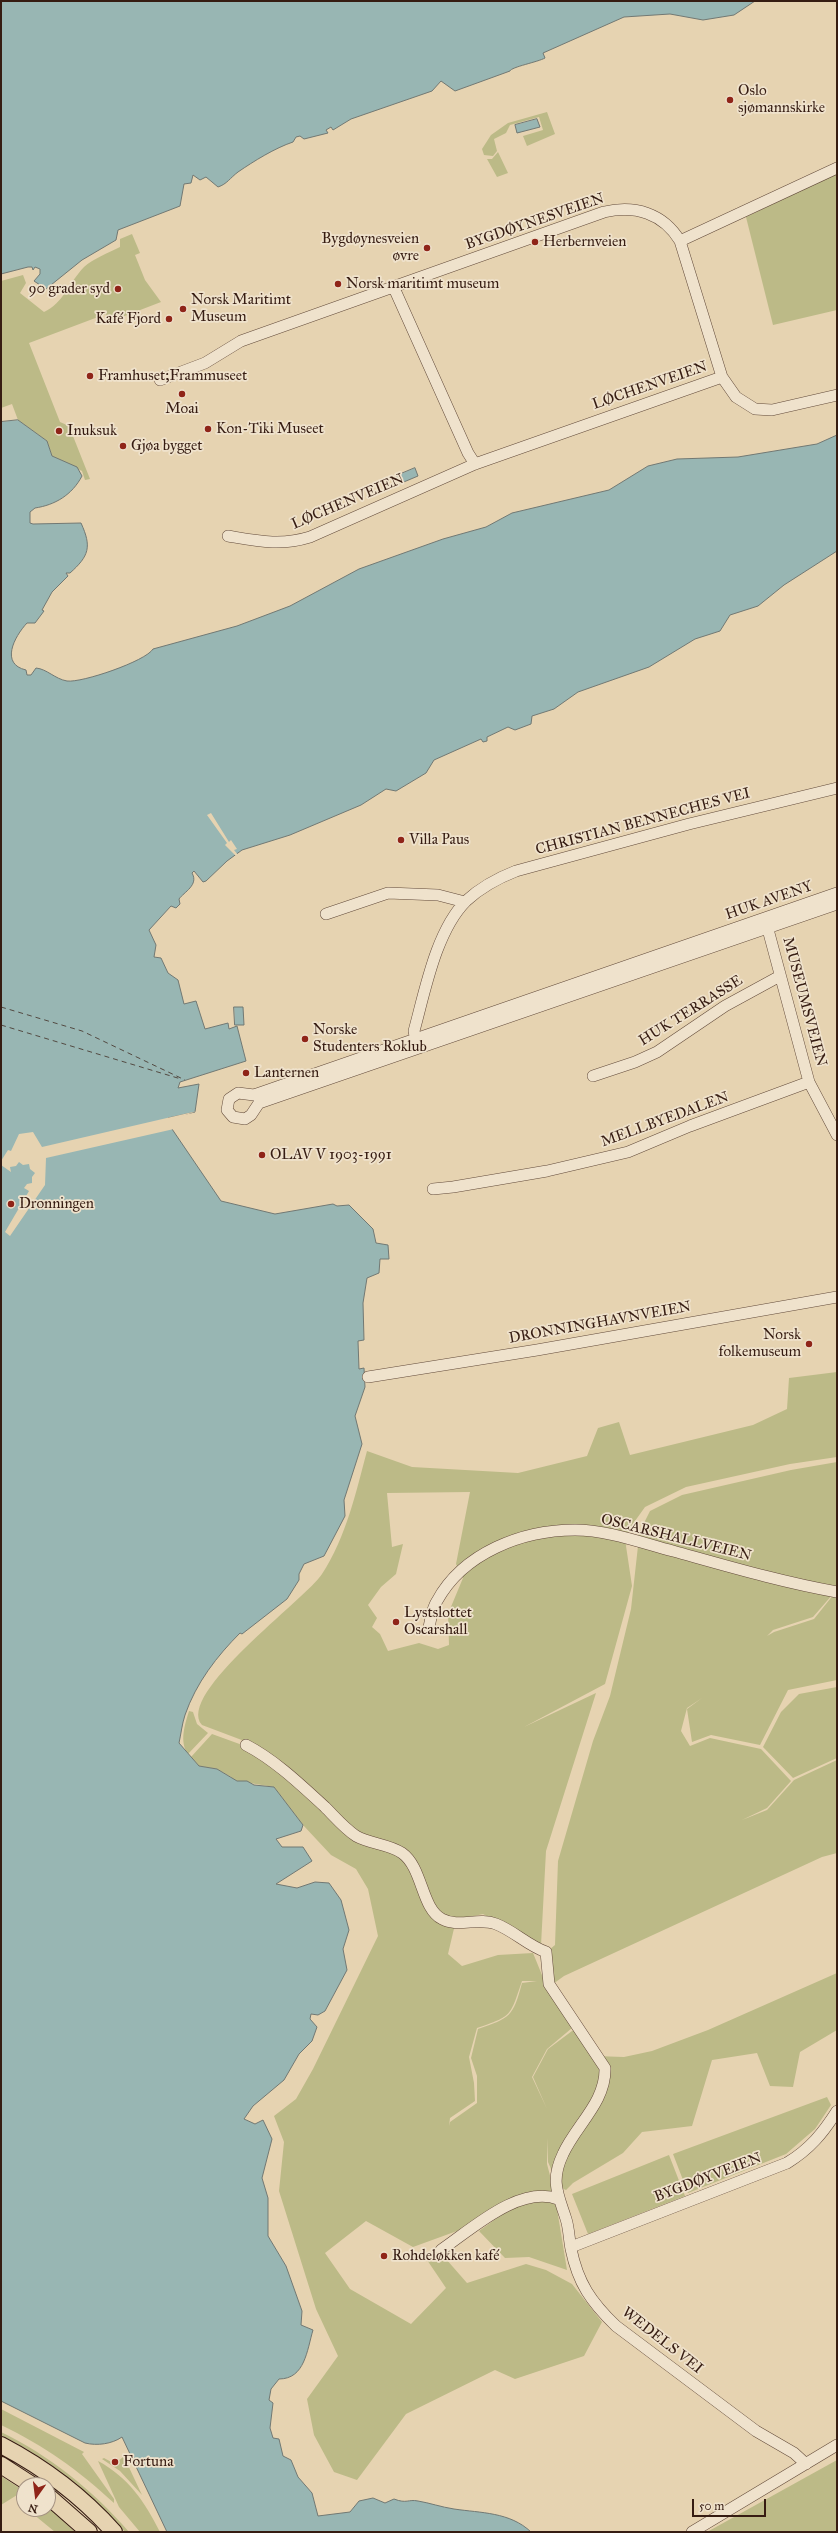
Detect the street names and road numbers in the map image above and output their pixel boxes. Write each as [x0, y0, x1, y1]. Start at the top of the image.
street label: BYGDØYNESVEIEN [463, 190, 607, 254]
street label: LØCHENVEIEN [590, 358, 710, 414]
street label: LØCHENVEIEN [289, 470, 407, 534]
street label: CHRISTIAN BENNECHES VEI [534, 785, 752, 859]
street label: HUK AVENY [723, 878, 815, 924]
street label: MUSEUMSVEIEN [778, 935, 830, 1069]
street label: HUK TERRASSE [636, 972, 746, 1050]
street label: MELLBYEDALEN [599, 1089, 731, 1151]
street label: DRONNINGHAVNVEIEN [507, 1298, 693, 1348]
street label: OSCARSHALLVEIEN [599, 1511, 753, 1565]
street label: BYGDØYVEIEN [652, 2149, 764, 2207]
street label: WEDELS VEI [618, 2304, 706, 2378]

